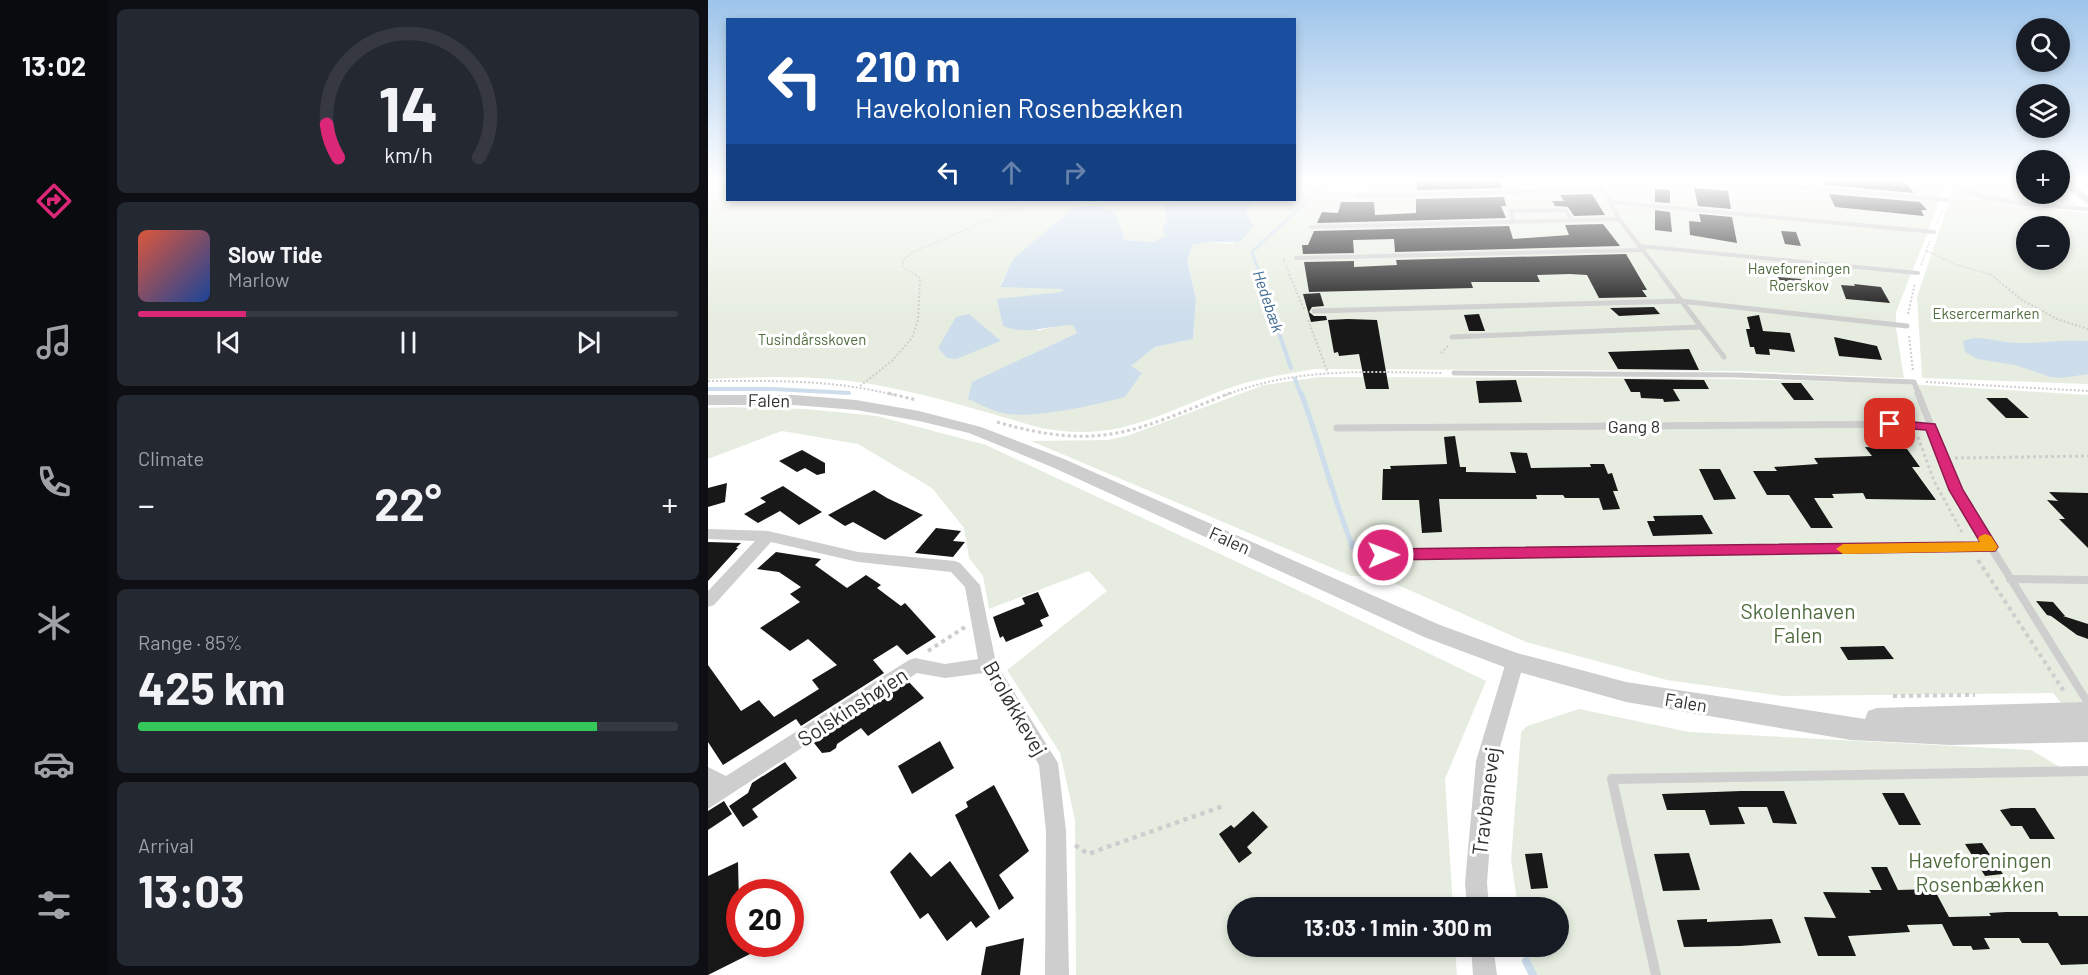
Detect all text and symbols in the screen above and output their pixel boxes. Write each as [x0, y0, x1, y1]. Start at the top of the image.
map controls [2016, 18, 2070, 270]
button: search [2016, 18, 2070, 72]
text: 210 m [855, 40, 961, 90]
icon: left [756, 42, 834, 120]
text: 13:02 [22, 49, 86, 81]
text: 14 [378, 70, 438, 144]
button: layers [2016, 84, 2070, 138]
text: Havekolonien Rosenbækken [855, 91, 1183, 123]
text: km/h [384, 142, 432, 167]
button: + [2016, 150, 2070, 204]
icon: left [932, 156, 965, 189]
icon: ahead [995, 156, 1028, 189]
icon: right [1058, 156, 1091, 189]
icon: directions [33, 180, 75, 222]
button: − [2016, 216, 2070, 270]
text: Slow Tide [228, 241, 323, 267]
park label: Haveforeningen Roerskov [1748, 259, 1850, 294]
text: Marlow [228, 267, 289, 291]
water label: Hedebæk [1250, 268, 1289, 335]
park label: Eksercermarken [1932, 304, 2040, 322]
icon: music [33, 321, 75, 363]
icon: previous [212, 326, 245, 359]
icon: pause [392, 326, 425, 359]
icon: next [572, 326, 605, 359]
park label: Tusindårsskoven [758, 330, 866, 348]
street label: Falen [748, 389, 790, 411]
pin [1864, 398, 1915, 449]
icon: arrive [1873, 407, 1906, 440]
street label: Gang 8 [1608, 415, 1660, 437]
text: Climate [138, 446, 204, 470]
icon: phone [33, 461, 75, 503]
text: 22° [374, 476, 442, 530]
text: − [138, 484, 155, 524]
text: + [661, 484, 678, 524]
street label: Falen [1206, 521, 1254, 559]
position arrow [1351, 523, 1415, 587]
park label: Skolenhaven Falen [1740, 598, 1856, 647]
icon: climate [33, 602, 75, 644]
text: Range · 85% [138, 630, 242, 654]
street label: Broløkkevej [979, 656, 1053, 760]
text: 425 km [138, 660, 285, 714]
street label: Solskinshøjen [792, 661, 912, 751]
street label: Falen [1663, 688, 1709, 716]
icon: car [33, 743, 75, 785]
street label: Travbanevej [1466, 745, 1504, 857]
text: Arrival [138, 833, 194, 857]
park label: Haveforeningen Rosenbækken [1908, 847, 2052, 896]
text: 13:03 [138, 863, 245, 917]
speed limit sign: 20 [726, 879, 804, 957]
icon: filters [33, 884, 75, 926]
text: 13:03 · 1 min · 300 m [1304, 914, 1492, 940]

